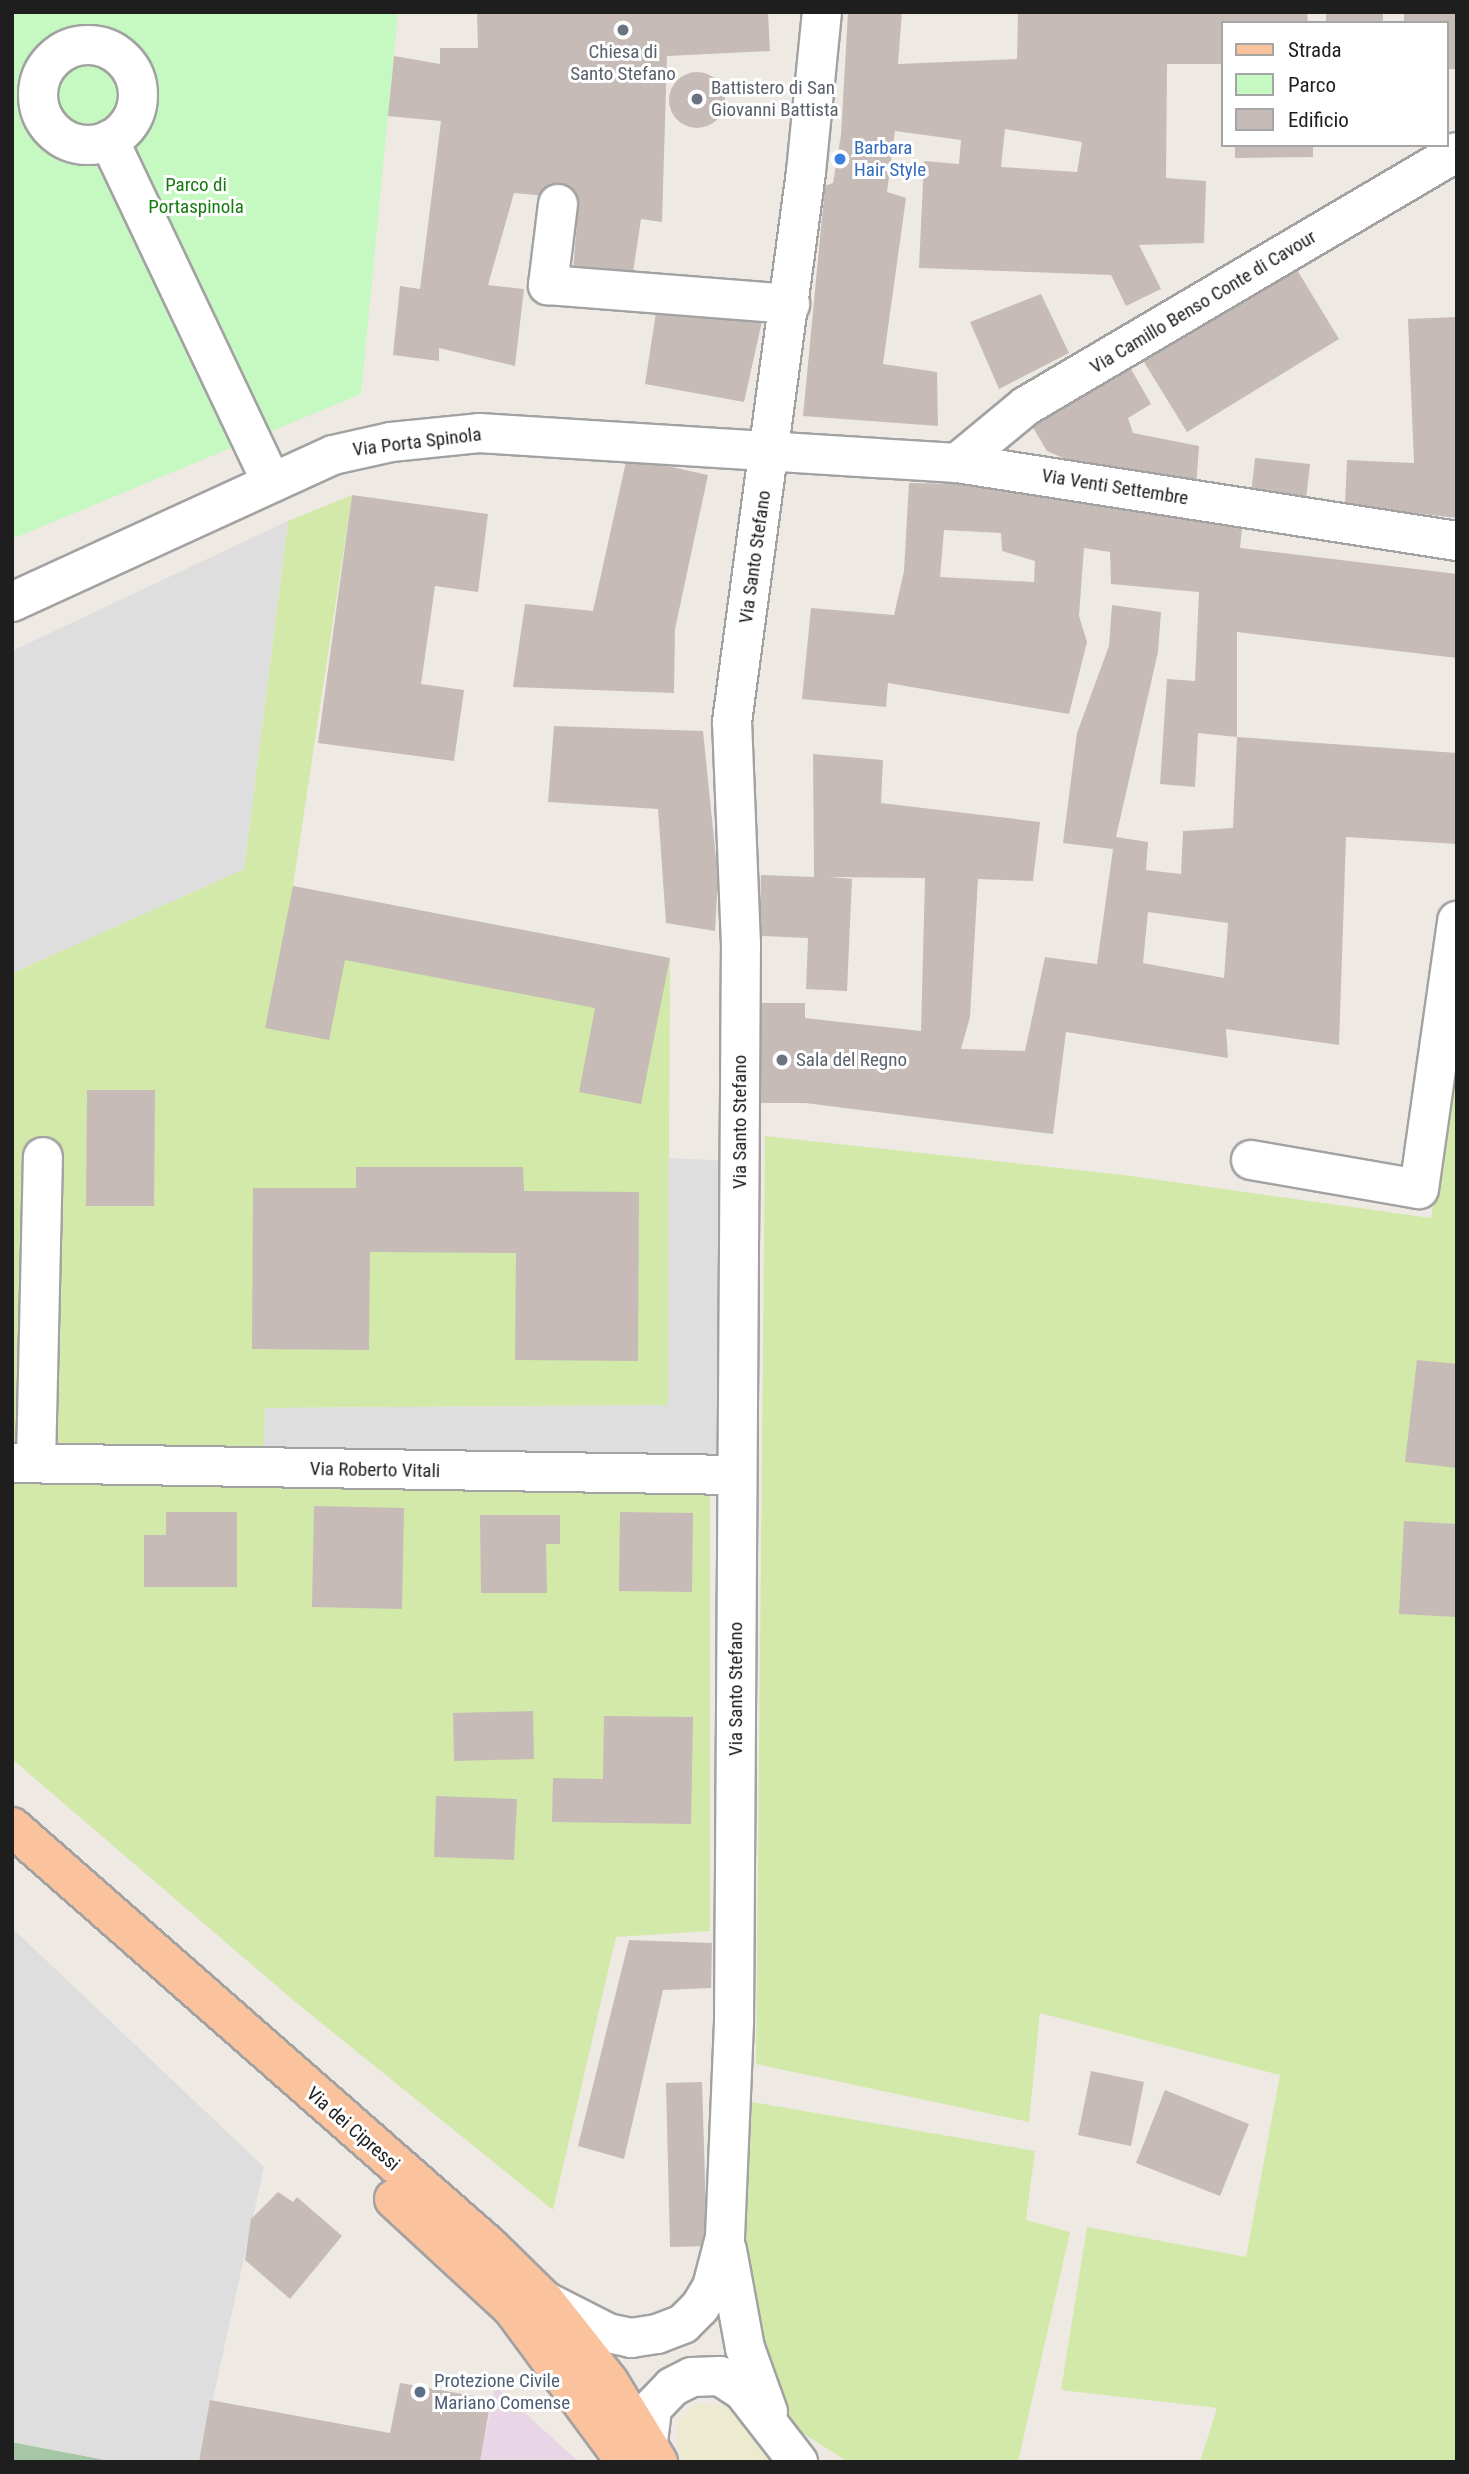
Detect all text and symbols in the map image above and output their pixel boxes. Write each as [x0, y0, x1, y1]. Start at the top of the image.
legend [1220, 21, 1448, 147]
marker: Chiesa di Santo Stefano [615, 22, 631, 38]
text: Strada [1288, 38, 1342, 62]
place label: Chiesa di Santo Stefano [570, 41, 676, 85]
text: Parco [1288, 73, 1336, 97]
place label: Battistero di San Giovanni Battista [711, 77, 839, 121]
marker: Battistero di San Giovanni Battista [689, 91, 705, 107]
text: Edificio [1288, 108, 1349, 132]
place label: Barbara Hair Style [854, 137, 926, 181]
marker: Barbara Hair Style [832, 151, 848, 167]
park label: Parco di Portaspinola [148, 174, 244, 218]
street label: Via Camillo Benso Conte di Cavour [1086, 225, 1320, 379]
street label: Via Porta Spinola [351, 423, 483, 461]
street label: Via Venti Settembre [1040, 464, 1190, 510]
street label: Via Santo Stefano [734, 489, 776, 625]
place label: Sala del Regno [796, 1049, 907, 1071]
marker: Sala del Regno [774, 1052, 790, 1068]
street label: Via Santo Stefano [729, 1055, 751, 1189]
street label: Via Roberto Vitali [310, 1457, 440, 1483]
street label: Via Santo Stefano [725, 1622, 747, 1756]
street label: Via dei Cipressi [302, 2082, 404, 2176]
place label: Protezione Civile Mariano Comense [434, 2370, 570, 2414]
marker: Protezione Civile Mariano Comense [412, 2384, 428, 2400]

